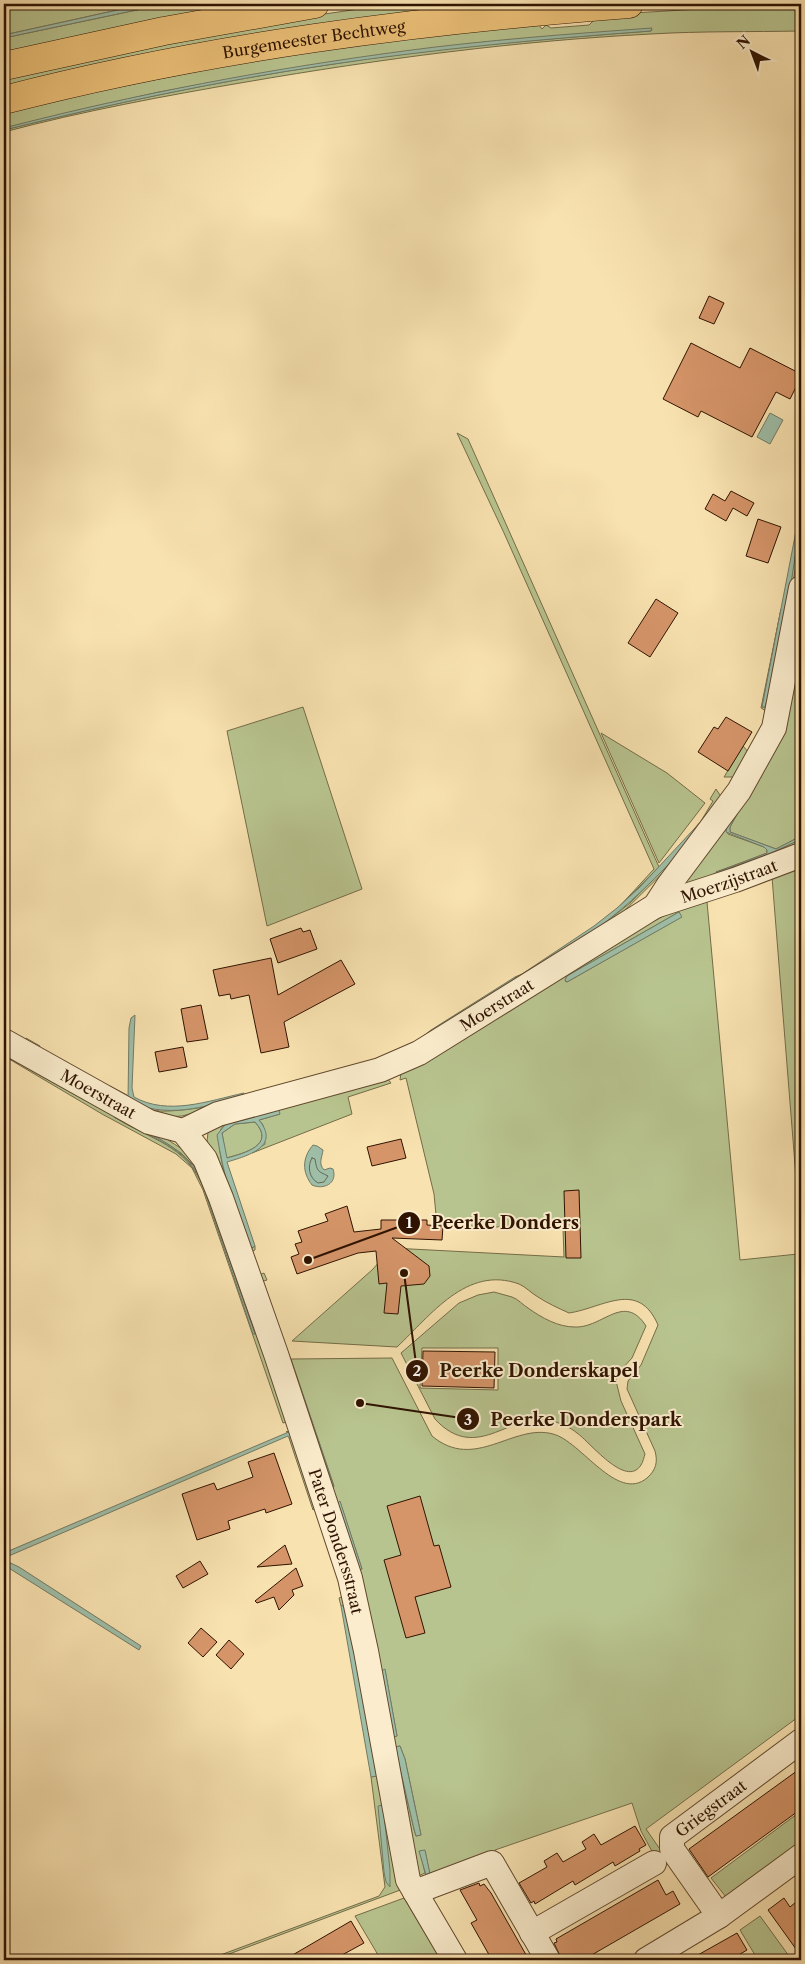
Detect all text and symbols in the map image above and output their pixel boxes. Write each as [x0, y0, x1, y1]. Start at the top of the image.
street label: Burgemeester Bechtweg [221, 16, 407, 63]
north arrow [728, 28, 778, 78]
text: N [733, 32, 754, 53]
street label: Moerzijstraat [678, 855, 780, 907]
street label: Moerstraat [456, 974, 537, 1035]
street label: Moerstraat [57, 1065, 140, 1123]
callout: Peerke Donders [396, 1206, 589, 1239]
text: Peerke Donders [431, 1212, 579, 1234]
text: 1 [406, 1213, 413, 1232]
callout: Peerke Donderskapel [405, 1354, 649, 1387]
text: Peerke Donderskapel [439, 1360, 639, 1382]
text: 2 [413, 1361, 422, 1380]
callout: Peerke Donderspark [455, 1403, 691, 1436]
text: Peerke Donderspark [490, 1409, 683, 1431]
text: 3 [464, 1410, 472, 1429]
street label: Pater Dondersstraat [305, 1466, 368, 1616]
street label: Griegstraat [671, 1775, 750, 1841]

